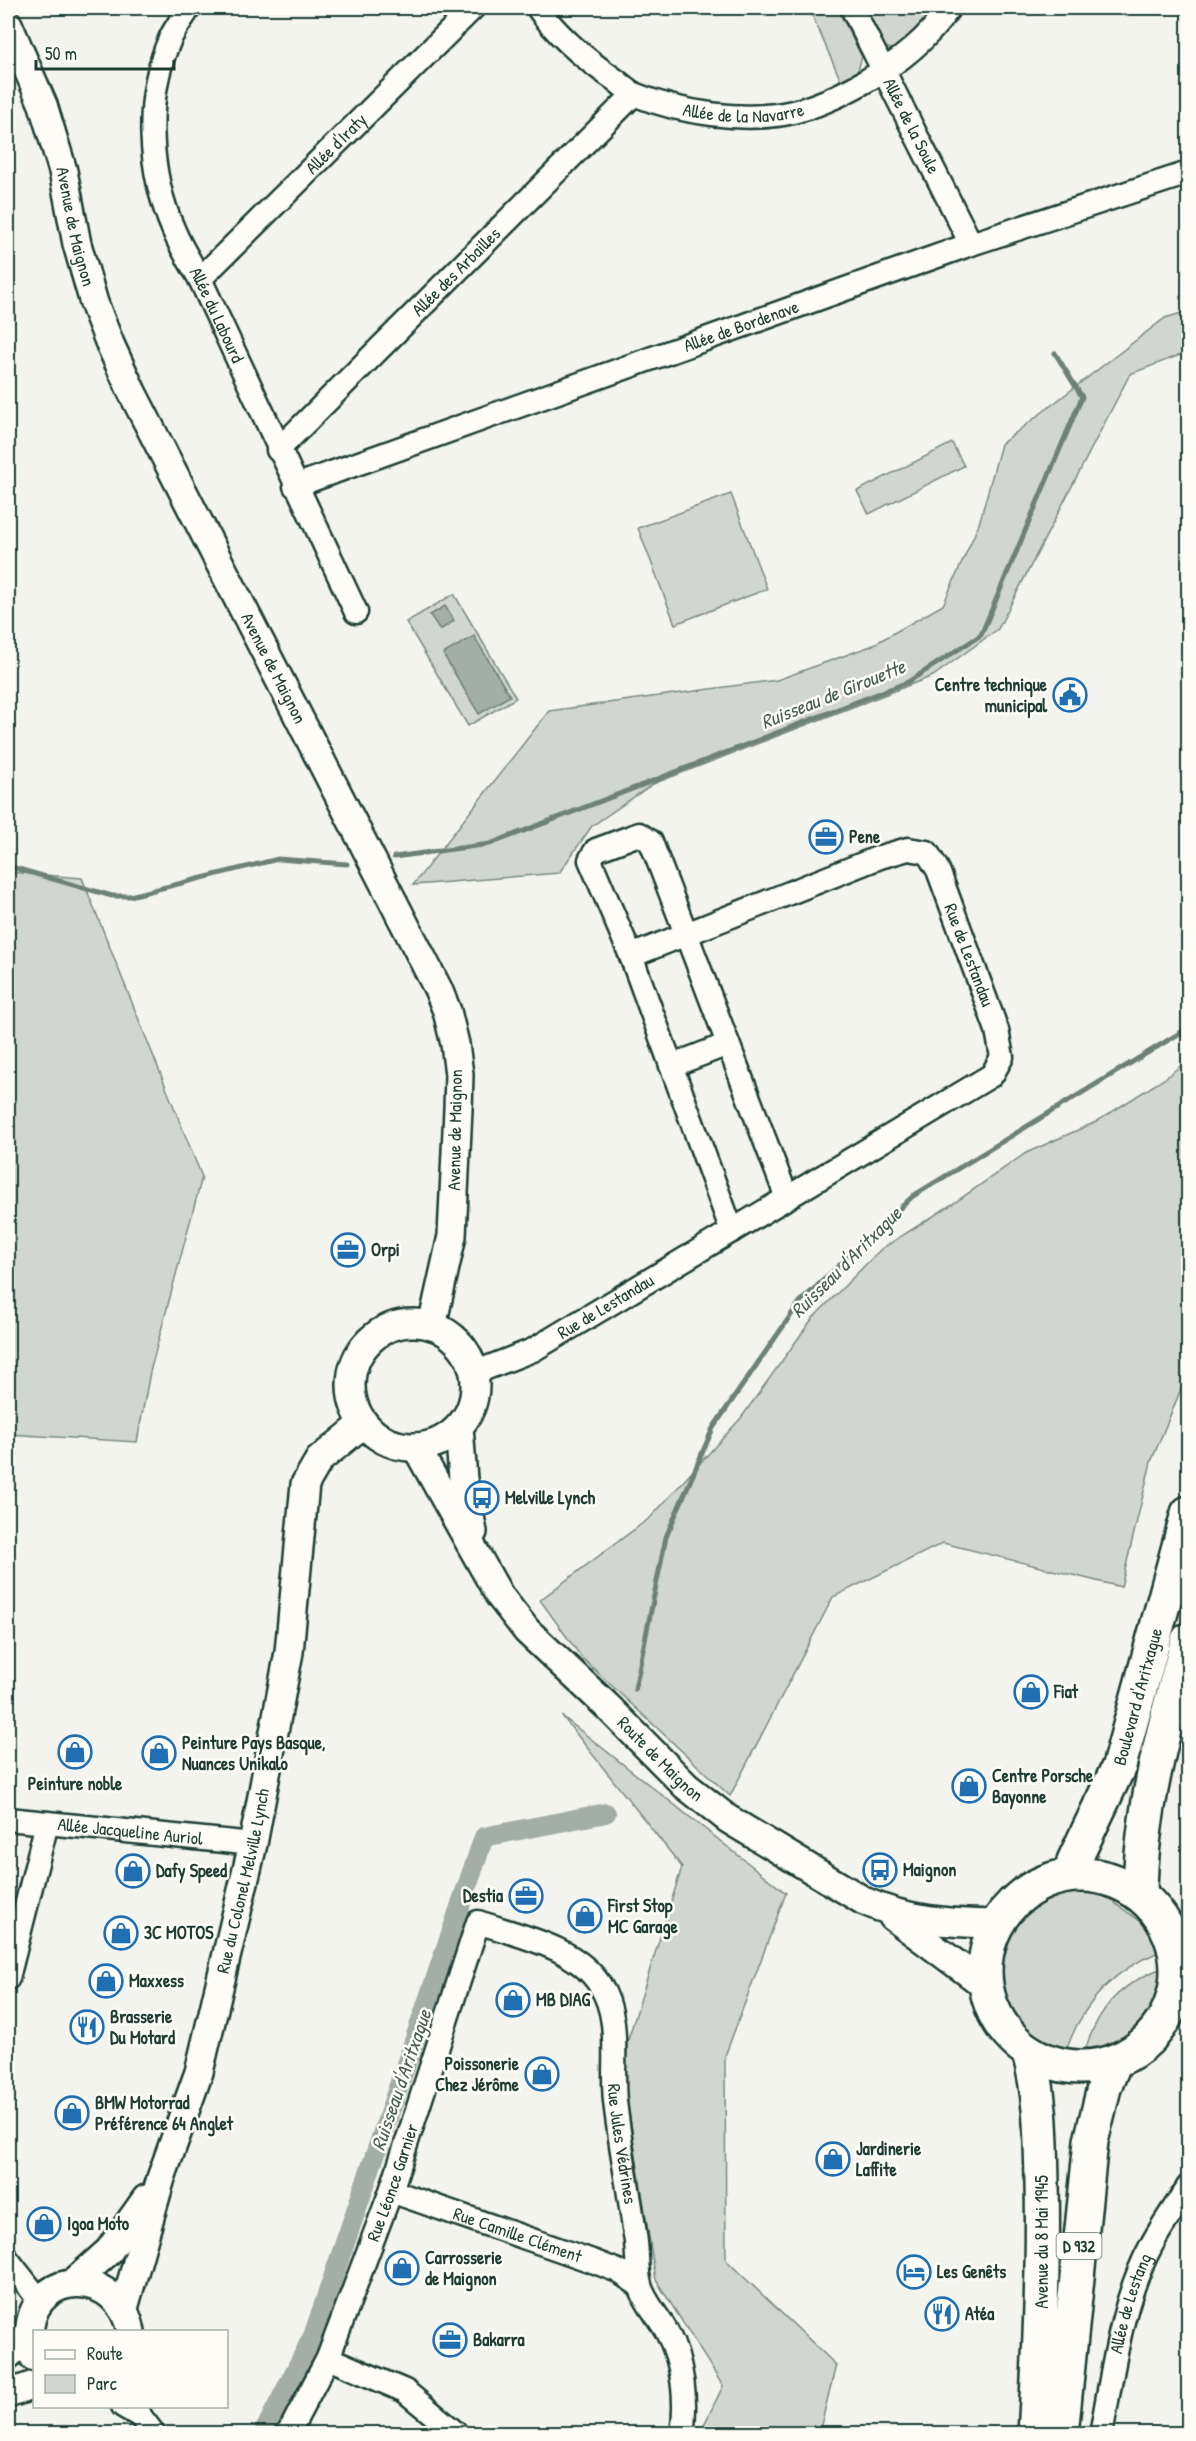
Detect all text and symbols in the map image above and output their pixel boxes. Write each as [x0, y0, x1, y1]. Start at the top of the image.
scale bar [36, 33, 174, 71]
text: 50 m [45, 41, 77, 66]
street label: Allée de la Soule [877, 74, 946, 178]
street label: Allée de la Navarre [681, 97, 807, 129]
street label: Allée d'Iraty [300, 107, 372, 179]
street label: Avenue de Maignon [50, 165, 101, 289]
street label: Allée des Arbailles [406, 221, 506, 321]
street label: Allée du Labourd [184, 262, 250, 367]
street label: Allée de Bordenave [680, 294, 802, 358]
street label: Avenue de Maignon [235, 608, 313, 728]
water label: Ruisseau de Girouette [757, 652, 910, 735]
place label: Centre technique municipal [935, 672, 1048, 719]
public building icon: Centre technique municipal [1052, 677, 1088, 713]
office icon: Pene [808, 819, 844, 855]
place label: Pene [849, 824, 881, 849]
street label: Rue de Lestandau [938, 900, 1001, 1010]
street label: Avenue de Maignon [441, 1069, 468, 1191]
water label: Ruisseau d'Aritxague [784, 1199, 909, 1324]
office icon: Orpi [330, 1232, 366, 1268]
place label: Orpi [371, 1237, 400, 1263]
street label: Rue de Lestandau [552, 1267, 658, 1345]
bus stop icon: Melville Lynch [464, 1480, 500, 1516]
place label: Melville Lynch [505, 1485, 595, 1511]
street label: Boulevard d'Aritxague [1107, 1625, 1168, 1768]
shop icon: Fiat [1013, 1674, 1049, 1710]
place label: Fiat [1053, 1679, 1079, 1704]
street label: Route de Maignon [612, 1710, 709, 1807]
place label: Peinture Pays Basque, Nuances Unikalo [182, 1730, 326, 1776]
shop icon: Peinture noble [57, 1734, 93, 1770]
shop icon: Peinture Pays Basque, Nuances Unikalo [141, 1735, 177, 1771]
place label: Centre Porsche Bayonne [992, 1763, 1094, 1810]
shop icon: Centre Porsche Bayonne [951, 1768, 987, 1804]
place label: Peinture noble [28, 1771, 123, 1796]
street label: Rue du Colonel Melville Lynch [210, 1786, 275, 1976]
street label: Allée Jacqueline Auriol [57, 1811, 204, 1851]
bus stop icon: Maignon [862, 1852, 898, 1888]
shop icon: Dafy Speed [115, 1853, 151, 1889]
place label: Maignon [903, 1857, 956, 1883]
place label: Dafy Speed [156, 1858, 227, 1884]
office icon: Destia [508, 1878, 544, 1914]
place label: Destia [463, 1883, 504, 1908]
place label: First Stop MC Garage [607, 1893, 678, 1940]
shop icon: First Stop MC Garage [567, 1898, 603, 1934]
shop icon: 3C MOTOS [103, 1915, 139, 1951]
place label: 3C MOTOS [144, 1920, 214, 1945]
shop icon: Maxxess [88, 1963, 124, 1999]
place label: Maxxess [129, 1968, 184, 1993]
shop icon: MB DIAG [495, 1982, 531, 2018]
place label: MB DIAG [536, 1987, 591, 2012]
place label: Brasserie Du Motard [110, 2004, 175, 2050]
water label: Ruisseau d'Aritxague [364, 2005, 438, 2154]
restaurant icon: Brasserie Du Motard [69, 2009, 105, 2045]
place label: Poissonerie Chez Jérôme [435, 2051, 520, 2097]
shop icon: Poissonerie Chez Jérôme [524, 2056, 560, 2092]
street label: Rue Jules Védrines [602, 2083, 643, 2206]
place label: BMW Motorrad Préférence 64 Anglet [95, 2090, 234, 2137]
shop icon: BMW Motorrad Préférence 64 Anglet [54, 2095, 90, 2131]
street label: Rue Léonce Garnier [360, 2120, 424, 2245]
place label: Jardinerie Laffite [856, 2136, 922, 2182]
shop icon: Jardinerie Laffite [815, 2141, 851, 2177]
street label: Avenue du 8 Mai 1945 [1029, 2175, 1054, 2309]
street label: Rue Camille Clément [450, 2201, 586, 2269]
shop icon: Igoa Moto [26, 2206, 62, 2242]
place label: Igoa Moto [67, 2211, 130, 2237]
road number: D 932 [1056, 2233, 1102, 2259]
place label: Carrosserie de Maignon [425, 2245, 503, 2292]
street label: Allée de Lestang [1103, 2249, 1157, 2356]
shop icon: Carrosserie de Maignon [384, 2250, 420, 2286]
hotel icon: Les Genêts [896, 2254, 932, 2290]
place label: Les Genêts [937, 2259, 1006, 2284]
restaurant icon: Atéa [924, 2296, 960, 2332]
place label: Atéa [965, 2301, 995, 2326]
office icon: Bakarra [432, 2322, 468, 2358]
place label: Bakarra [473, 2327, 526, 2352]
legend [33, 2330, 228, 2408]
text: Route [87, 2341, 123, 2366]
text: Parc [87, 2371, 117, 2396]

